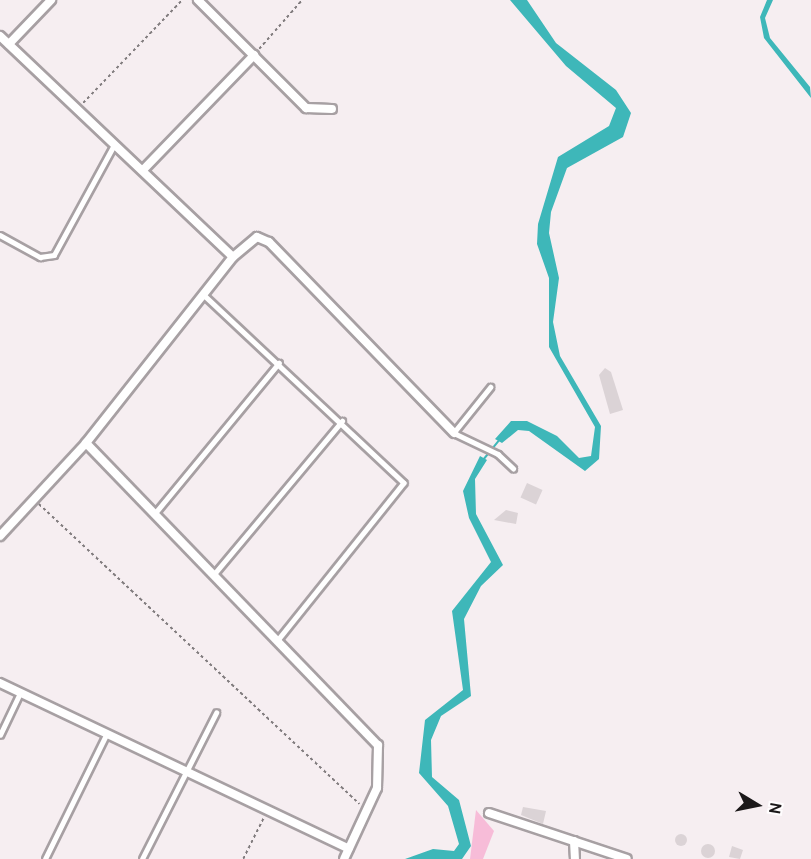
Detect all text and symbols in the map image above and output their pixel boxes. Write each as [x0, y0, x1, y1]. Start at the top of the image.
north arrow [727, 775, 787, 835]
text: N [765, 801, 786, 815]

